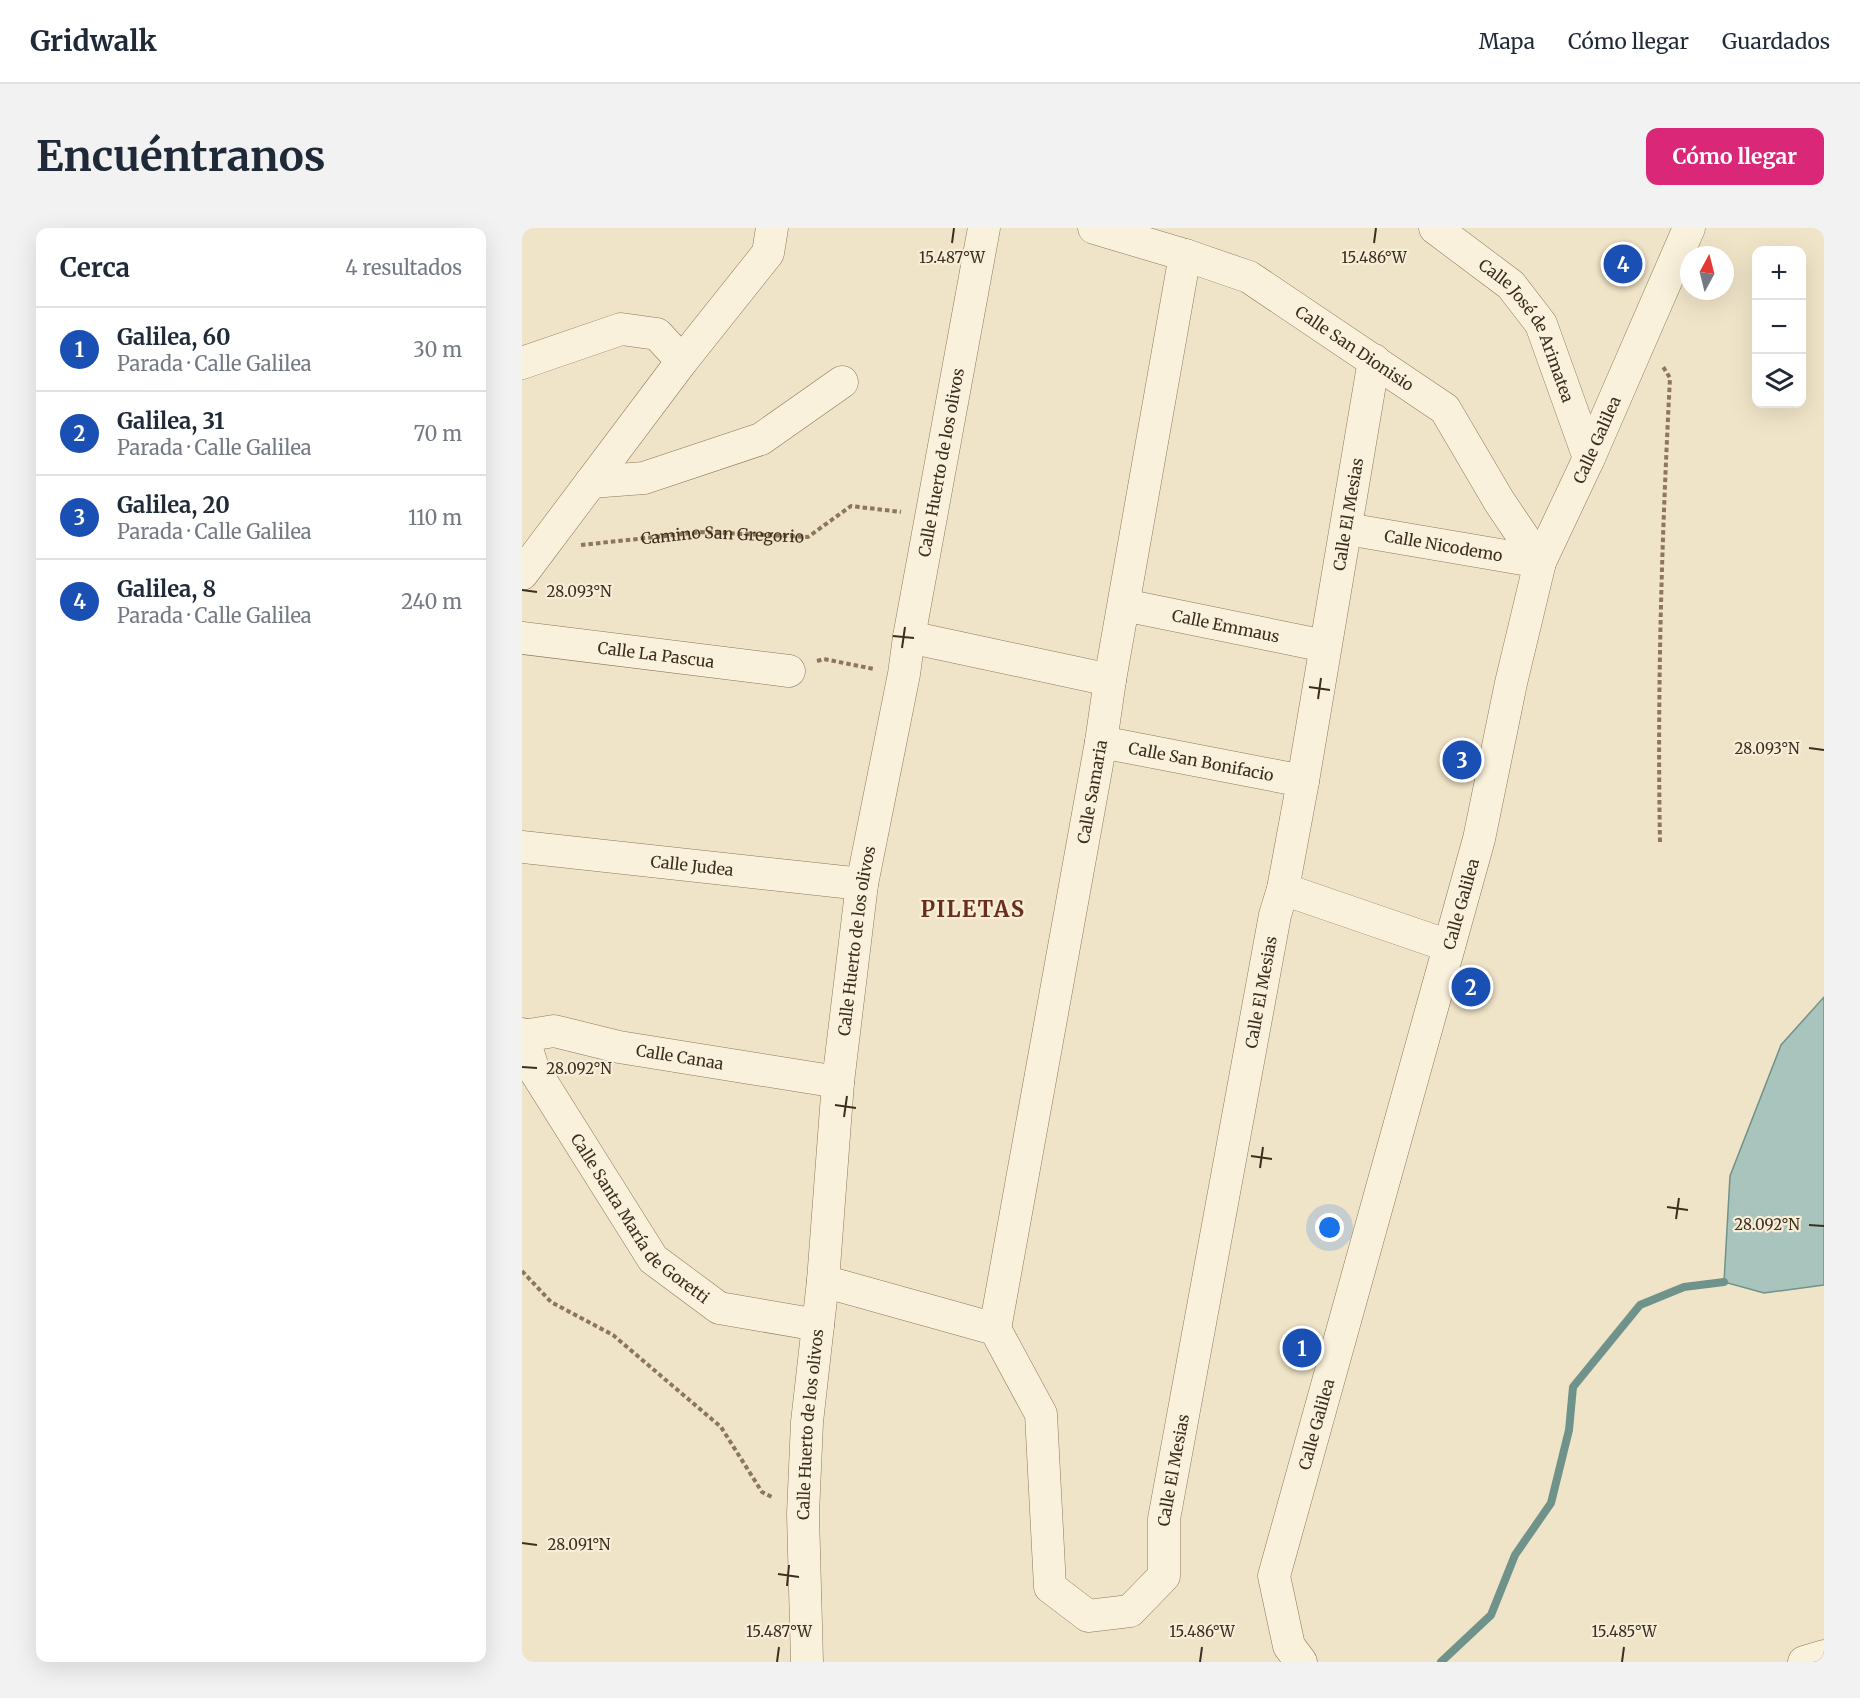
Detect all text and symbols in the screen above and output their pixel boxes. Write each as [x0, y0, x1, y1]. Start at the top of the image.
text: Gridwalk [30, 23, 157, 59]
text: Mapa [1479, 28, 1535, 55]
text: Cómo llegar [1568, 28, 1689, 55]
text: Guardados [1722, 28, 1830, 55]
button: Cómo llegar [1646, 128, 1824, 185]
text: Encuéntranos [36, 130, 325, 182]
pin: 4 [1604, 242, 1642, 286]
north arrow [1680, 246, 1734, 300]
map controls [1752, 246, 1806, 408]
button: + [1752, 246, 1806, 300]
text: 15.487°W [919, 248, 986, 267]
text: 15.486°W [1341, 248, 1408, 267]
text: Cerca [60, 251, 130, 284]
street label: Calle José de Arimatea [1475, 254, 1578, 405]
text: 4 resultados [345, 255, 462, 280]
button: − [1752, 300, 1806, 354]
street label: Calle San Dionisio [1292, 301, 1418, 395]
text: Galilea, 60 [117, 323, 231, 351]
text: 1 [75, 337, 84, 362]
text: 30 m [413, 337, 462, 362]
text: Parada · Calle Galilea [117, 351, 312, 376]
button: layers [1752, 354, 1806, 408]
street label: Calle Huerto de los olivos [914, 366, 968, 558]
street label: Calle Galilea [1568, 393, 1625, 487]
text: Galilea, 31 [117, 407, 225, 435]
text: 2 [74, 421, 85, 446]
text: 70 m [414, 421, 462, 446]
text: Parada · Calle Galilea [117, 435, 312, 460]
street label: Calle El Mesias [1329, 456, 1367, 572]
text: Galilea, 20 [117, 491, 230, 519]
text: 3 [74, 505, 85, 530]
text: 110 m [408, 505, 462, 530]
text: Parada · Calle Galilea [117, 519, 312, 544]
street label: Camino San Gregorio [640, 522, 805, 549]
street label: Calle Nicodemo [1383, 526, 1504, 565]
text: Galilea, 8 [117, 575, 216, 603]
text: 28.093°N [546, 582, 612, 601]
text: 4 [73, 589, 86, 614]
text: 240 m [401, 589, 462, 614]
text: Parada · Calle Galilea [117, 603, 312, 628]
street label: Calle Emmaus [1170, 605, 1282, 647]
street label: Calle La Pascua [596, 637, 716, 672]
street label: Calle Samaria [1073, 738, 1111, 845]
street label: Calle San Bonifacio [1127, 738, 1275, 785]
pin: 3 [1442, 738, 1482, 782]
text: 28.093°N [1734, 739, 1800, 758]
street label: Calle Huerto de los olivos [834, 844, 879, 1037]
street label: Calle Judea [649, 851, 735, 880]
street label: Calle Galilea [1439, 856, 1483, 952]
district label: PILETAS [920, 895, 1026, 923]
street label: Calle El Mesias [1241, 934, 1281, 1050]
pin: 2 [1452, 964, 1490, 1010]
street label: Calle Canaa [635, 1040, 726, 1074]
text: 28.092°N [546, 1059, 612, 1078]
street label: Calle Santa María de Goretti [567, 1130, 713, 1307]
your location [1315, 1213, 1344, 1242]
text: 28.092°N [1734, 1215, 1800, 1234]
pin: 1 [1282, 1326, 1322, 1370]
street label: Calle Huerto de los olivos [793, 1328, 828, 1520]
street label: Calle Galilea [1294, 1376, 1338, 1472]
street label: Calle El Mesias [1154, 1412, 1193, 1526]
text: 28.091°N [548, 1535, 611, 1554]
text: 15.487°W [746, 1622, 813, 1641]
text: 15.486°W [1169, 1622, 1236, 1641]
text: 15.485°W [1591, 1622, 1658, 1641]

